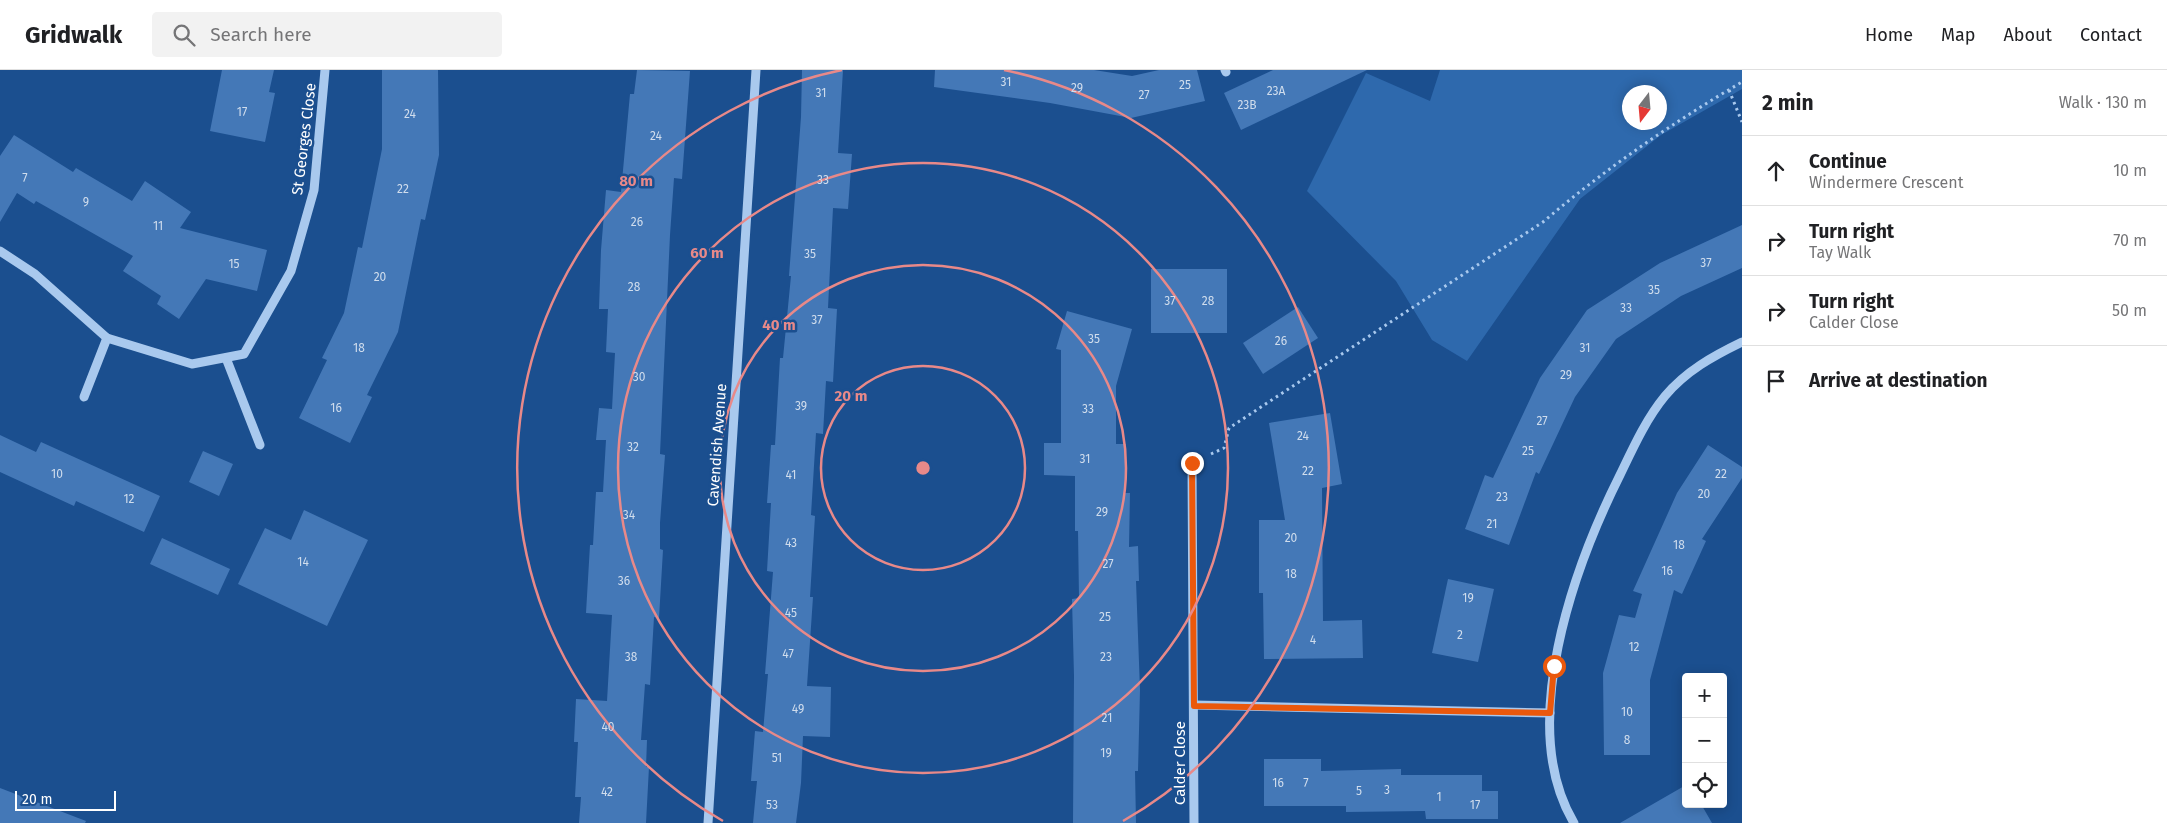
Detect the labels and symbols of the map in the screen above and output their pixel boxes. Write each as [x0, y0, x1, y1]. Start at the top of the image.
house number: 31 [1001, 75, 1011, 89]
house number: 25 [1179, 78, 1191, 92]
house number: 29 [1071, 81, 1083, 95]
street label: St Georges Close [288, 82, 320, 196]
house number: 23A [1267, 84, 1285, 98]
north arrow [1622, 85, 1667, 130]
house number: 31 [816, 86, 826, 100]
house number: 27 [1138, 88, 1150, 102]
house number: 23B [1237, 98, 1257, 112]
house number: 17 [237, 105, 247, 119]
house number: 24 [404, 107, 417, 121]
house number: 24 [650, 129, 663, 143]
house number: 7 [22, 171, 28, 185]
text: 80 m [619, 172, 653, 190]
house number: 33 [817, 173, 829, 187]
house number: 22 [397, 182, 409, 196]
house number: 9 [83, 195, 89, 209]
house number: 26 [631, 215, 643, 229]
house number: 11 [153, 219, 163, 233]
text: 60 m [690, 244, 724, 262]
house number: 35 [804, 247, 816, 261]
house number: 37 [1700, 256, 1712, 270]
house number: 15 [228, 257, 240, 271]
house number: 20 [374, 270, 387, 284]
house number: 28 [628, 280, 641, 294]
house number: 35 [1648, 283, 1660, 297]
house number: 37 [1164, 294, 1176, 308]
house number: 28 [1202, 294, 1215, 308]
house number: 33 [1620, 301, 1632, 315]
house number: 37 [811, 313, 823, 327]
text: 40 m [762, 316, 796, 334]
house number: 35 [1088, 332, 1100, 346]
house number: 26 [1275, 334, 1287, 348]
house number: 18 [353, 341, 365, 355]
house number: 31 [1580, 341, 1590, 355]
house number: 29 [1560, 368, 1572, 382]
house number: 30 [633, 370, 646, 384]
street label: Cavendish Avenue [704, 383, 730, 507]
text: 20 m [835, 387, 867, 405]
house number: 39 [795, 399, 807, 413]
house number: 16 [330, 401, 342, 415]
house number: 33 [1082, 402, 1094, 416]
house number: 27 [1536, 414, 1548, 428]
house number: 24 [1297, 429, 1310, 443]
house number: 32 [627, 440, 639, 454]
house number: 25 [1522, 444, 1534, 458]
house number: 31 [1080, 452, 1090, 466]
route end [1181, 452, 1204, 475]
centre of rings [914, 459, 932, 477]
house number: 22 [1302, 464, 1314, 478]
house number: 10 [51, 467, 63, 481]
house number: 22 [1715, 467, 1727, 481]
house number: 41 [786, 468, 796, 482]
house number: 20 [1698, 487, 1711, 501]
house number: 23 [1496, 490, 1508, 504]
house number: 12 [123, 492, 135, 506]
house number: 29 [1096, 505, 1108, 519]
house number: 34 [623, 508, 636, 522]
house number: 21 [1487, 517, 1497, 531]
house number: 20 [1285, 531, 1298, 545]
house number: 43 [785, 536, 797, 550]
house number: 18 [1673, 538, 1685, 552]
house number: 14 [297, 555, 309, 569]
house number: 27 [1102, 557, 1114, 571]
house number: 16 [1661, 564, 1673, 578]
house number: 18 [1285, 567, 1297, 581]
house number: 36 [618, 574, 630, 588]
house number: 19 [1462, 591, 1474, 605]
house number: 45 [785, 606, 797, 620]
house number: 25 [1099, 610, 1111, 624]
house number: 2 [1457, 628, 1463, 642]
house number: 4 [1310, 633, 1317, 647]
house number: 12 [1628, 640, 1640, 654]
house number: 47 [782, 647, 794, 661]
house number: 38 [625, 650, 638, 664]
house number: 23 [1100, 650, 1112, 664]
route start [1543, 655, 1566, 678]
house number: 49 [792, 702, 804, 716]
house number: 10 [1621, 705, 1633, 719]
house number: 21 [1102, 711, 1112, 725]
house number: 40 [601, 720, 615, 734]
street label: Calder Close [1171, 721, 1189, 805]
house number: 8 [1624, 733, 1631, 747]
house number: 19 [1100, 746, 1112, 760]
house number: 51 [772, 751, 782, 765]
house number: 16 [1272, 776, 1284, 790]
house number: 7 [1303, 776, 1309, 790]
house number: 3 [1384, 783, 1390, 797]
house number: 5 [1356, 784, 1362, 798]
house number: 42 [601, 785, 613, 799]
scale bar [15, 788, 116, 811]
house number: 1 [1436, 790, 1442, 804]
house number: 53 [766, 798, 778, 812]
house number: 17 [1470, 798, 1480, 812]

